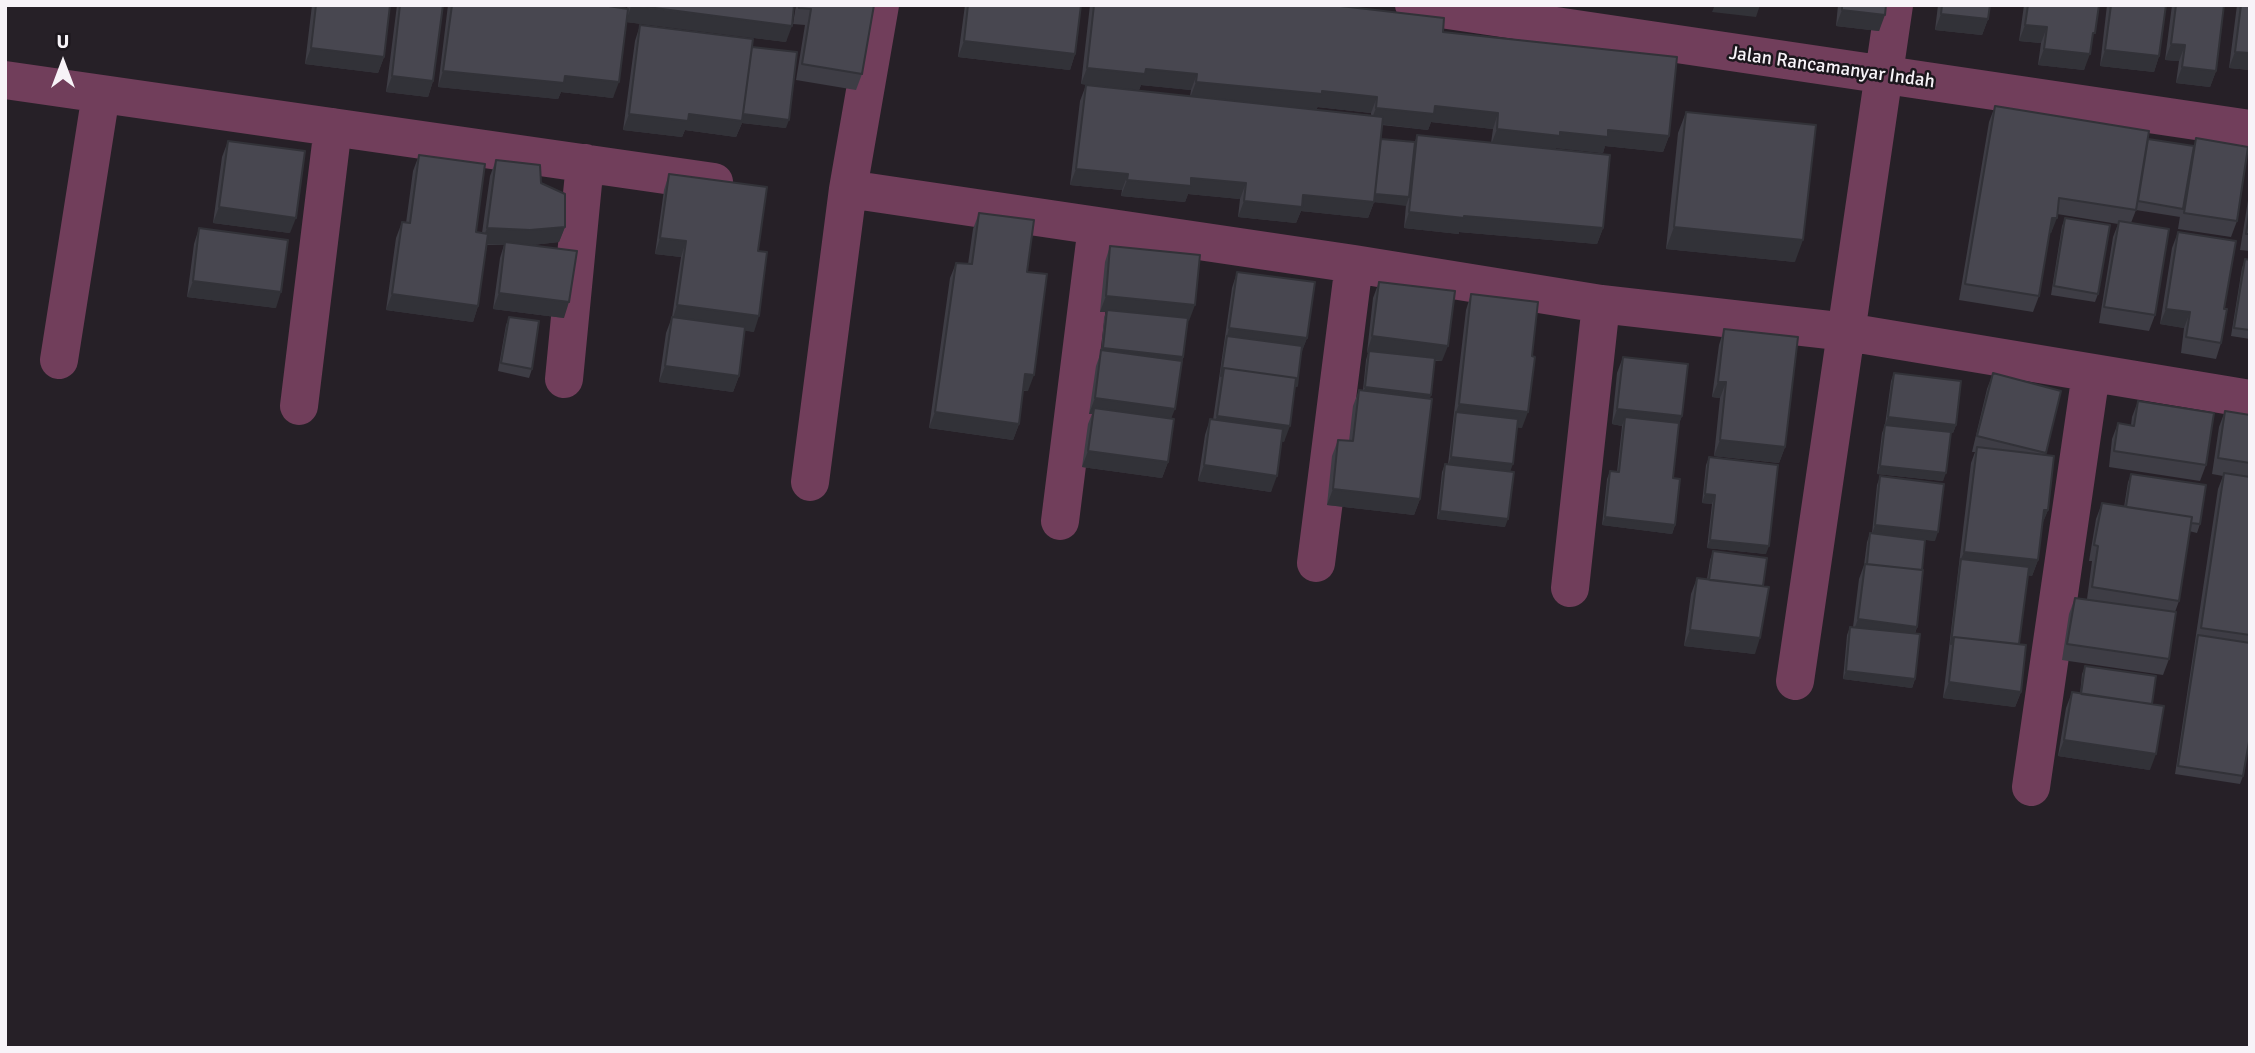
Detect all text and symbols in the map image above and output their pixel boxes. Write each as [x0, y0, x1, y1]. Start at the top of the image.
north arrow [28, 28, 98, 98]
text: U [57, 30, 69, 54]
street label: Jalan Rancamanyar Indah [1728, 42, 1936, 94]

